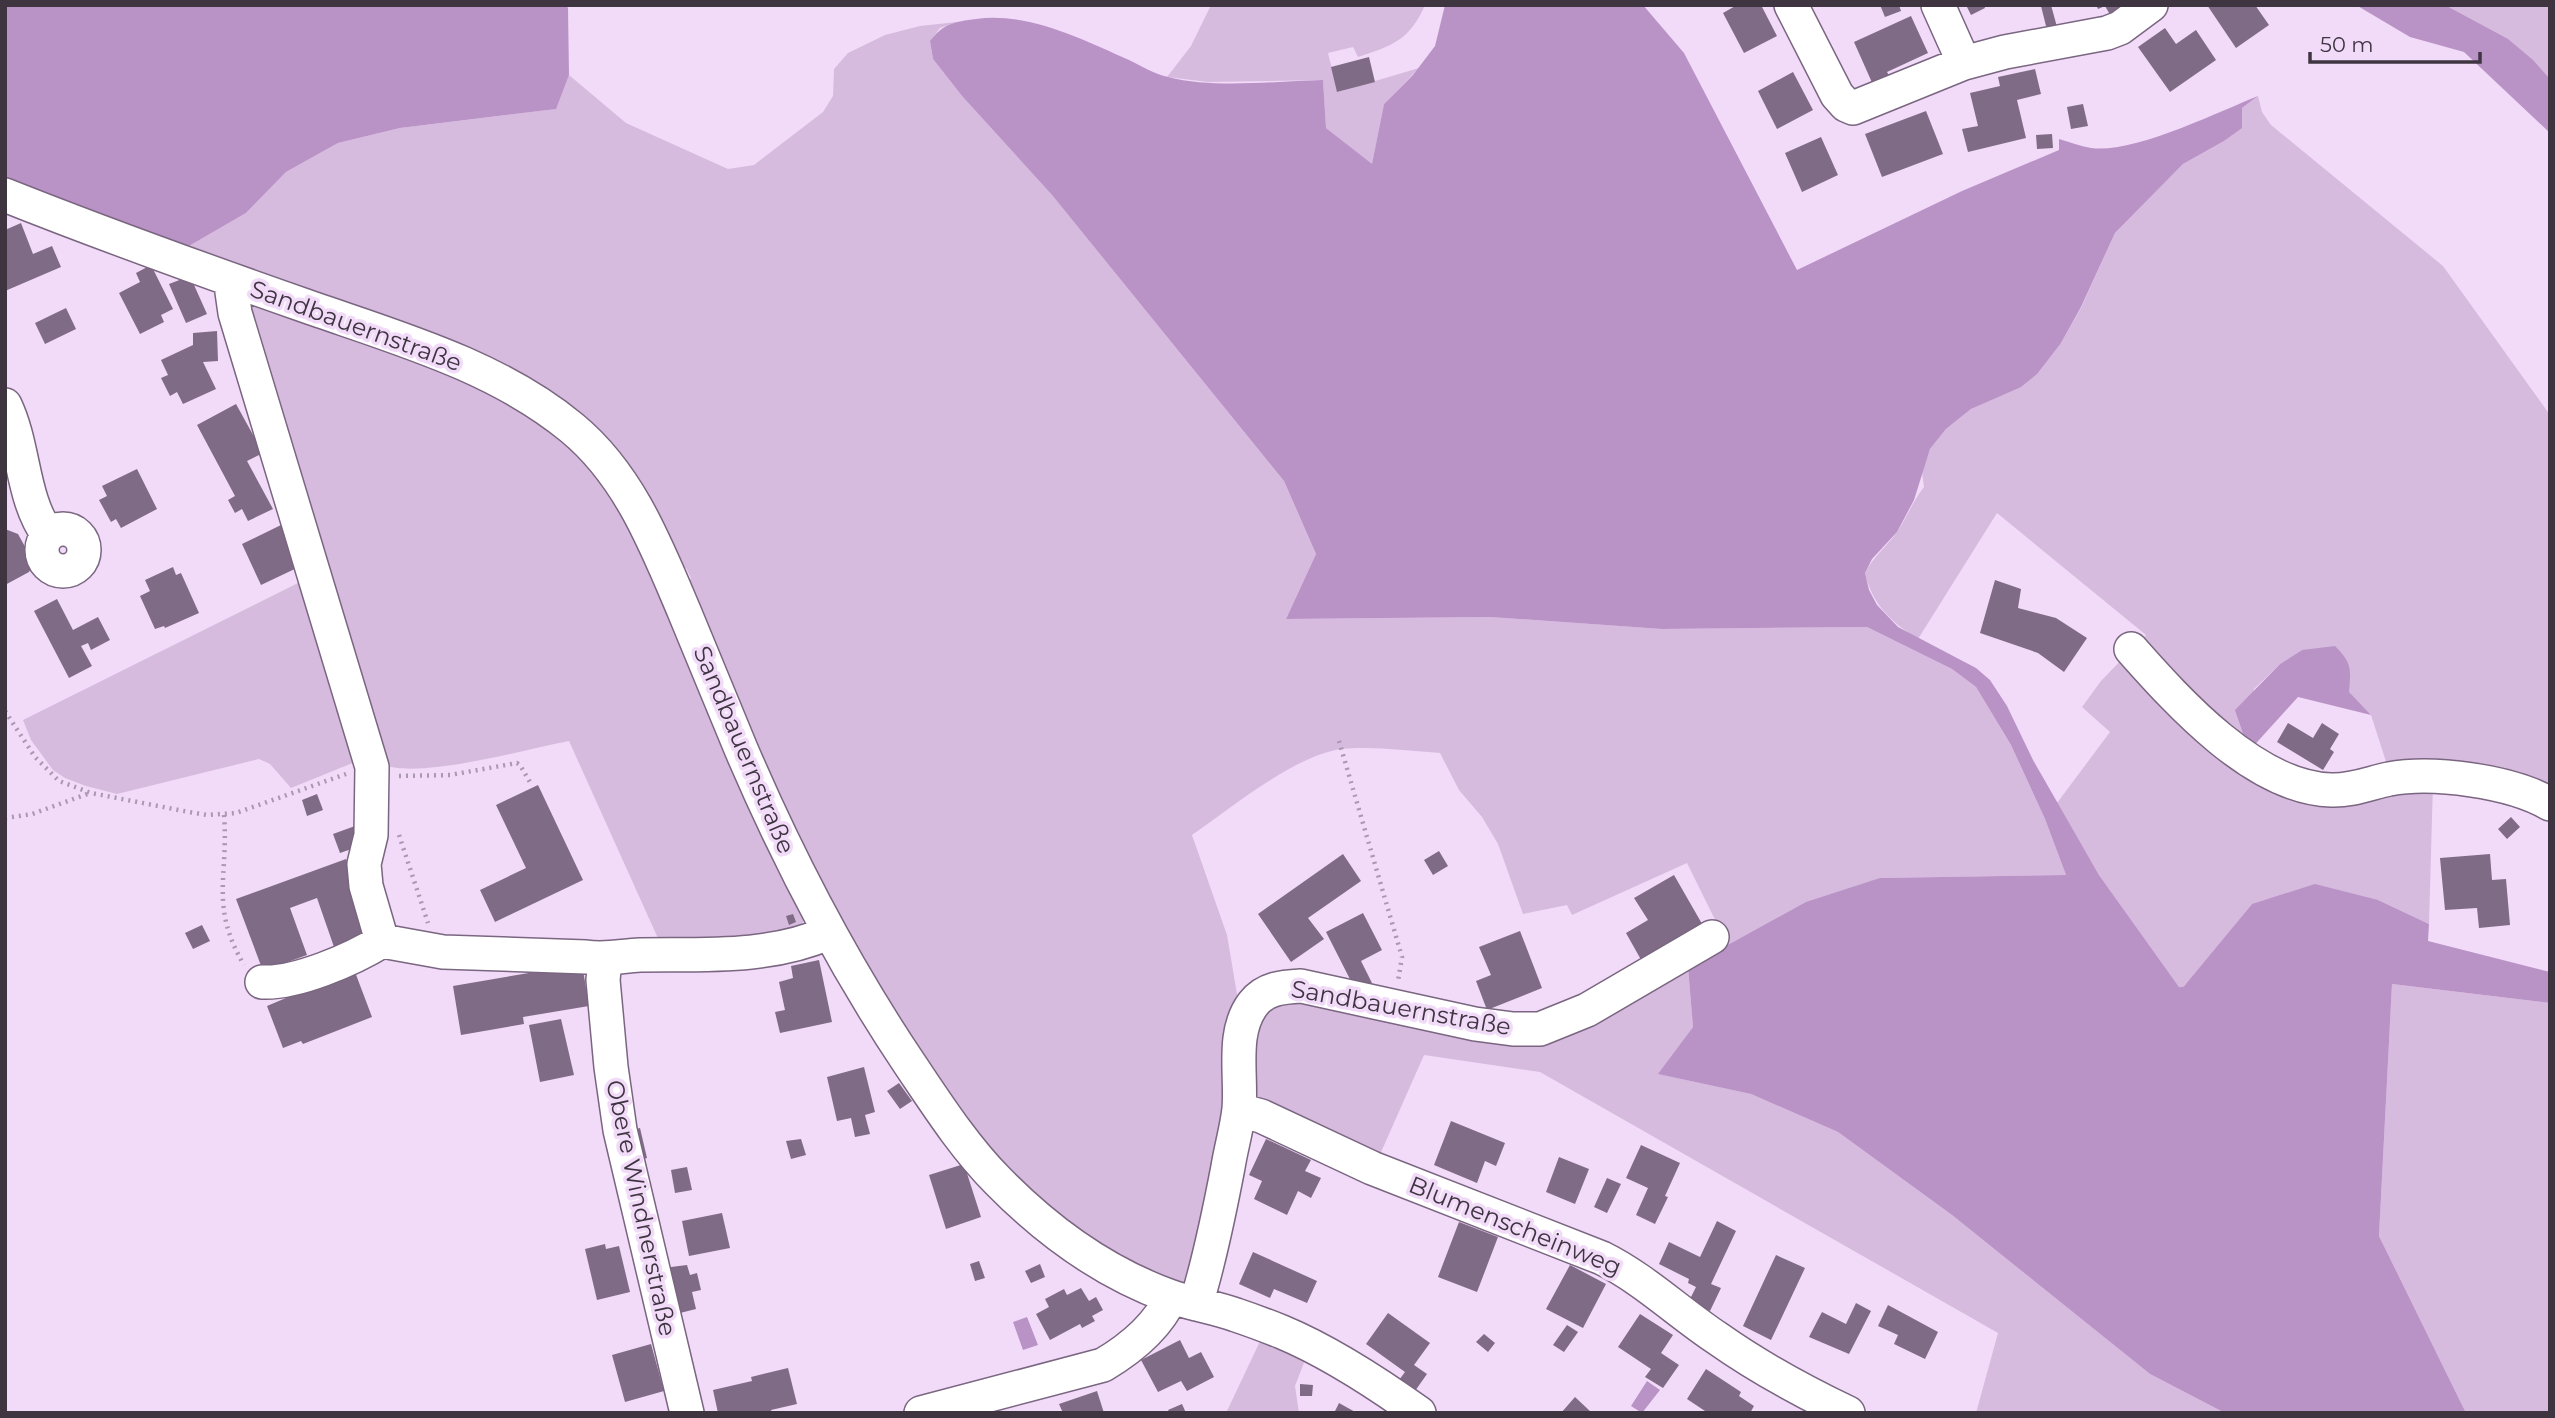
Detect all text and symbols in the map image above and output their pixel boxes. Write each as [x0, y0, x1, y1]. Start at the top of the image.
scale bar [2310, 21, 2480, 65]
text: 50 m [2320, 32, 2374, 57]
street label: Sandbauernstraße [247, 274, 466, 377]
street label: Sandbauernstraße [688, 642, 801, 858]
street label: Sandbauernstraße [1289, 974, 1513, 1041]
street label: Obere Windnerstraße [600, 1077, 683, 1339]
street label: Blumenscheinweg [1405, 1170, 1626, 1281]

